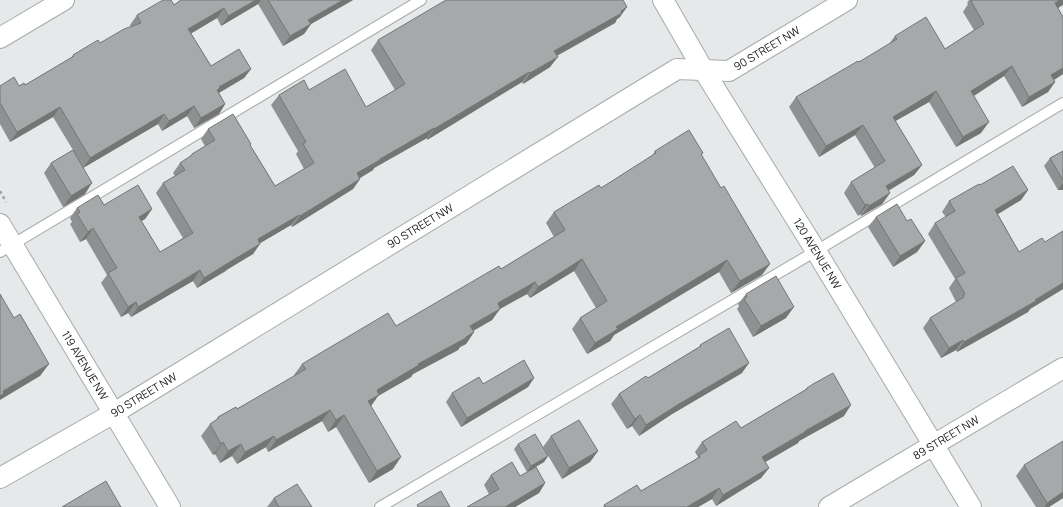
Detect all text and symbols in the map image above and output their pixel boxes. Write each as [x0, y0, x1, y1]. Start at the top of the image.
street label: 90 STREET NW [730, 22, 803, 74]
street label: 90 STREET NW [384, 199, 456, 251]
street label: 120 AVENUE NW [790, 215, 846, 292]
street label: 119 AVENUE NW [59, 328, 112, 403]
street label: 90 STREET NW [108, 368, 180, 420]
street label: 89 STREET NW [910, 411, 982, 463]

